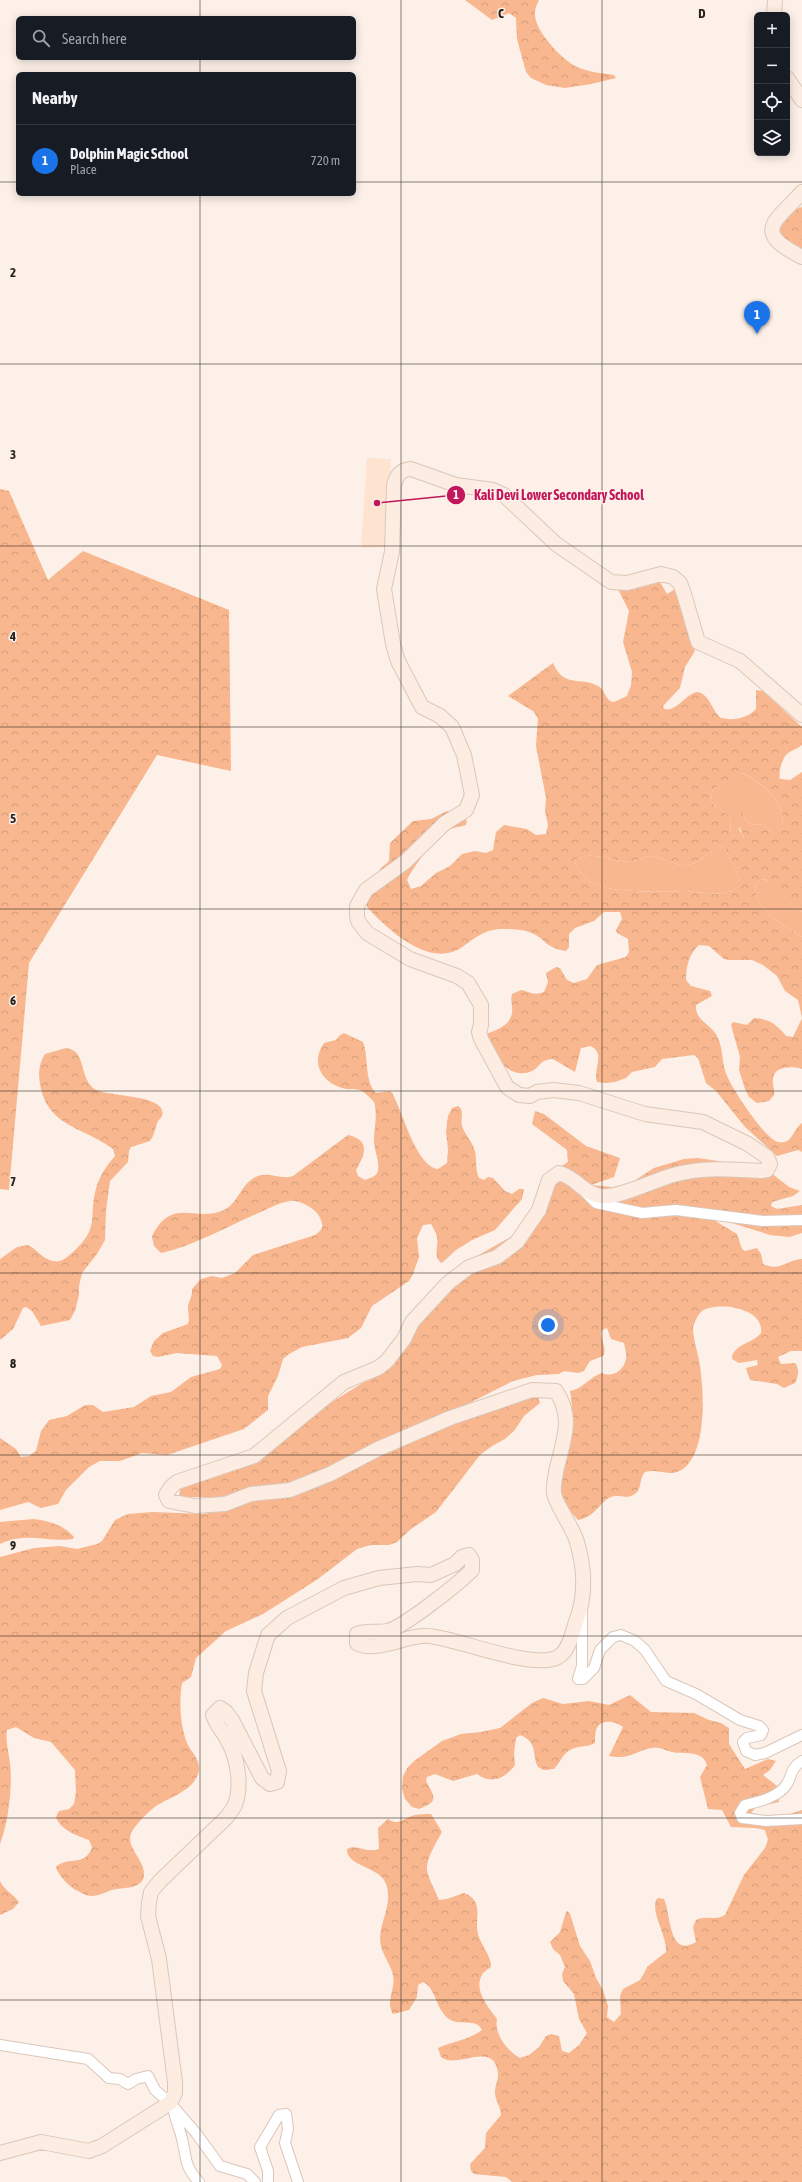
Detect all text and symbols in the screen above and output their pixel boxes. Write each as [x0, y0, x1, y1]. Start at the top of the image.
text: C [498, 6, 504, 21]
text: D [698, 6, 706, 21]
map controls [754, 12, 790, 156]
button: + [754, 12, 790, 48]
search box [16, 16, 356, 60]
icon: search [30, 27, 52, 49]
text: Search here [62, 30, 127, 47]
button: − [754, 48, 790, 84]
button: locate [754, 84, 790, 120]
text: Nearby [32, 88, 78, 108]
button: layers [754, 120, 790, 156]
text: Dolphin Magic School [70, 145, 188, 162]
text: 1 [42, 153, 48, 168]
text: 720 m [311, 153, 340, 168]
text: Place [70, 162, 97, 177]
text: 2 [10, 265, 16, 280]
pin: 1 [744, 301, 770, 334]
text: 3 [10, 447, 16, 462]
callout: Kali Devi Lower Secondary School [446, 482, 652, 508]
text: Kali Devi Lower Secondary School [474, 487, 644, 503]
text: 1 [453, 488, 459, 502]
text: 4 [9, 629, 16, 644]
text: 5 [10, 811, 16, 826]
text: 6 [10, 993, 16, 1008]
text: 7 [10, 1174, 16, 1189]
your location [538, 1315, 558, 1335]
text: 8 [10, 1356, 16, 1371]
text: 9 [10, 1538, 16, 1553]

